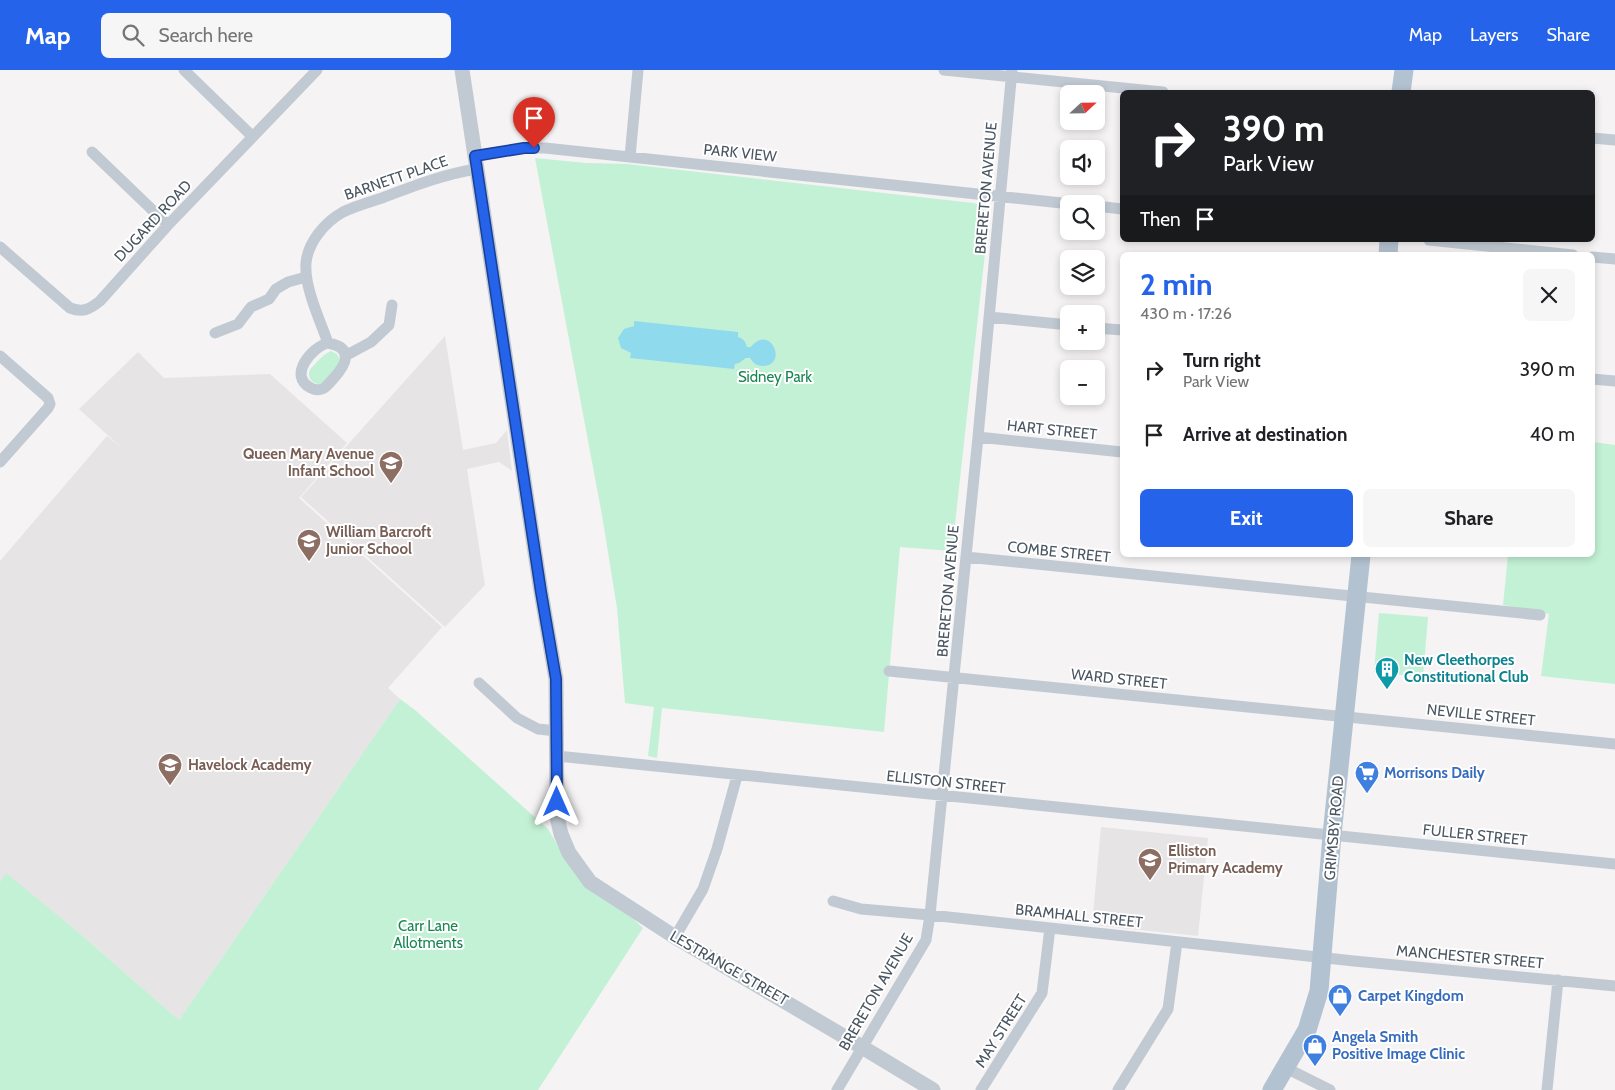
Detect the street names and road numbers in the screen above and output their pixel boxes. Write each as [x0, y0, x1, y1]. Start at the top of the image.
street label: BRERETON AVENUE [971, 121, 1001, 255]
street label: PARK VIEW [702, 140, 778, 166]
street label: BARNETT PLACE [342, 152, 450, 204]
street label: DUGARD ROAD [111, 176, 195, 266]
street label: HART STREET [1006, 416, 1098, 444]
street label: BRERETON AVENUE [933, 524, 963, 658]
street label: COMBE STREET [1007, 538, 1111, 566]
street label: WARD STREET [1070, 665, 1168, 693]
street label: NEVILLE STREET [1426, 700, 1536, 730]
street label: ELLISTON STREET [886, 767, 1006, 797]
street label: GRIMSBY ROAD [1320, 775, 1348, 881]
street label: FULLER STREET [1422, 821, 1528, 849]
street label: BRAMHALL STREET [1014, 900, 1144, 932]
street label: LESTRANGE STREET [667, 927, 791, 1009]
street label: BRERETON AVENUE [835, 930, 917, 1054]
street label: MANCHESTER STREET [1395, 942, 1545, 972]
street label: MAY STREET [971, 991, 1031, 1071]

